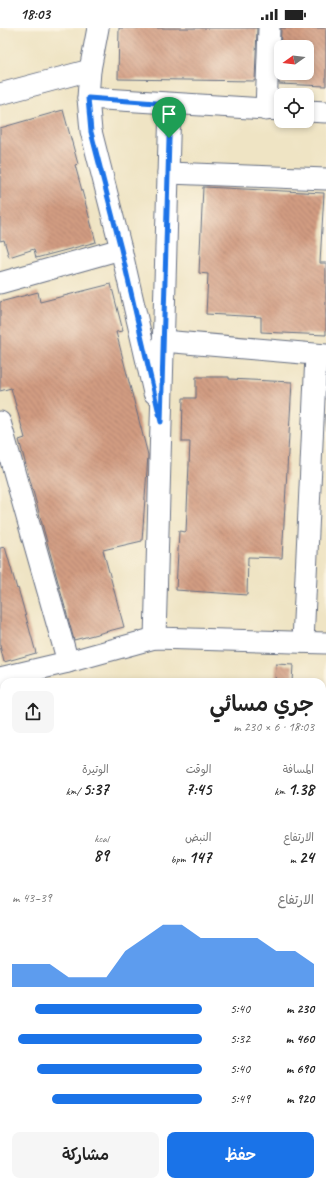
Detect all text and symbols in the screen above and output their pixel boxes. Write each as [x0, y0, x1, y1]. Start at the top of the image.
text: 18:03 [20, 5, 50, 24]
north arrow [274, 40, 314, 80]
map controls [274, 40, 314, 128]
button: locate [274, 88, 314, 128]
pin [152, 97, 186, 138]
icon: arrive [158, 103, 180, 125]
text: جري مسائي [210, 690, 314, 718]
button: share [12, 691, 54, 733]
text: 18:03 · 6 × 230 m [233, 719, 314, 735]
text: الوتيرة [82, 762, 109, 776]
text: الوقت [186, 762, 211, 776]
text: المسافة [283, 762, 314, 776]
text: 5:37 [83, 779, 109, 800]
text: 7:45 [185, 779, 211, 800]
text: 1.38 [288, 779, 314, 800]
text: /km [66, 784, 83, 798]
text: km [274, 784, 288, 798]
text: النبض [185, 830, 211, 844]
text: الارتفاع [283, 830, 314, 844]
text: kcal [94, 831, 109, 845]
text: 89 [94, 845, 109, 866]
text: 147 [188, 847, 211, 868]
text: 24 [299, 847, 314, 868]
text: bpm [171, 852, 188, 866]
text: m [290, 852, 299, 866]
text: 39–43 m [12, 890, 52, 906]
text: الارتفاع [278, 892, 314, 908]
text: 5:40 [230, 1001, 250, 1017]
text: 230 m [286, 1001, 314, 1017]
text: 5:32 [230, 1031, 250, 1047]
text: 460 m [286, 1031, 314, 1047]
text: 5:40 [230, 1061, 250, 1077]
text: 690 m [286, 1061, 314, 1077]
text: 5:49 [230, 1091, 250, 1107]
text: 920 m [286, 1091, 314, 1107]
button: مشاركة [12, 1132, 159, 1178]
button: حفظ [167, 1132, 314, 1178]

